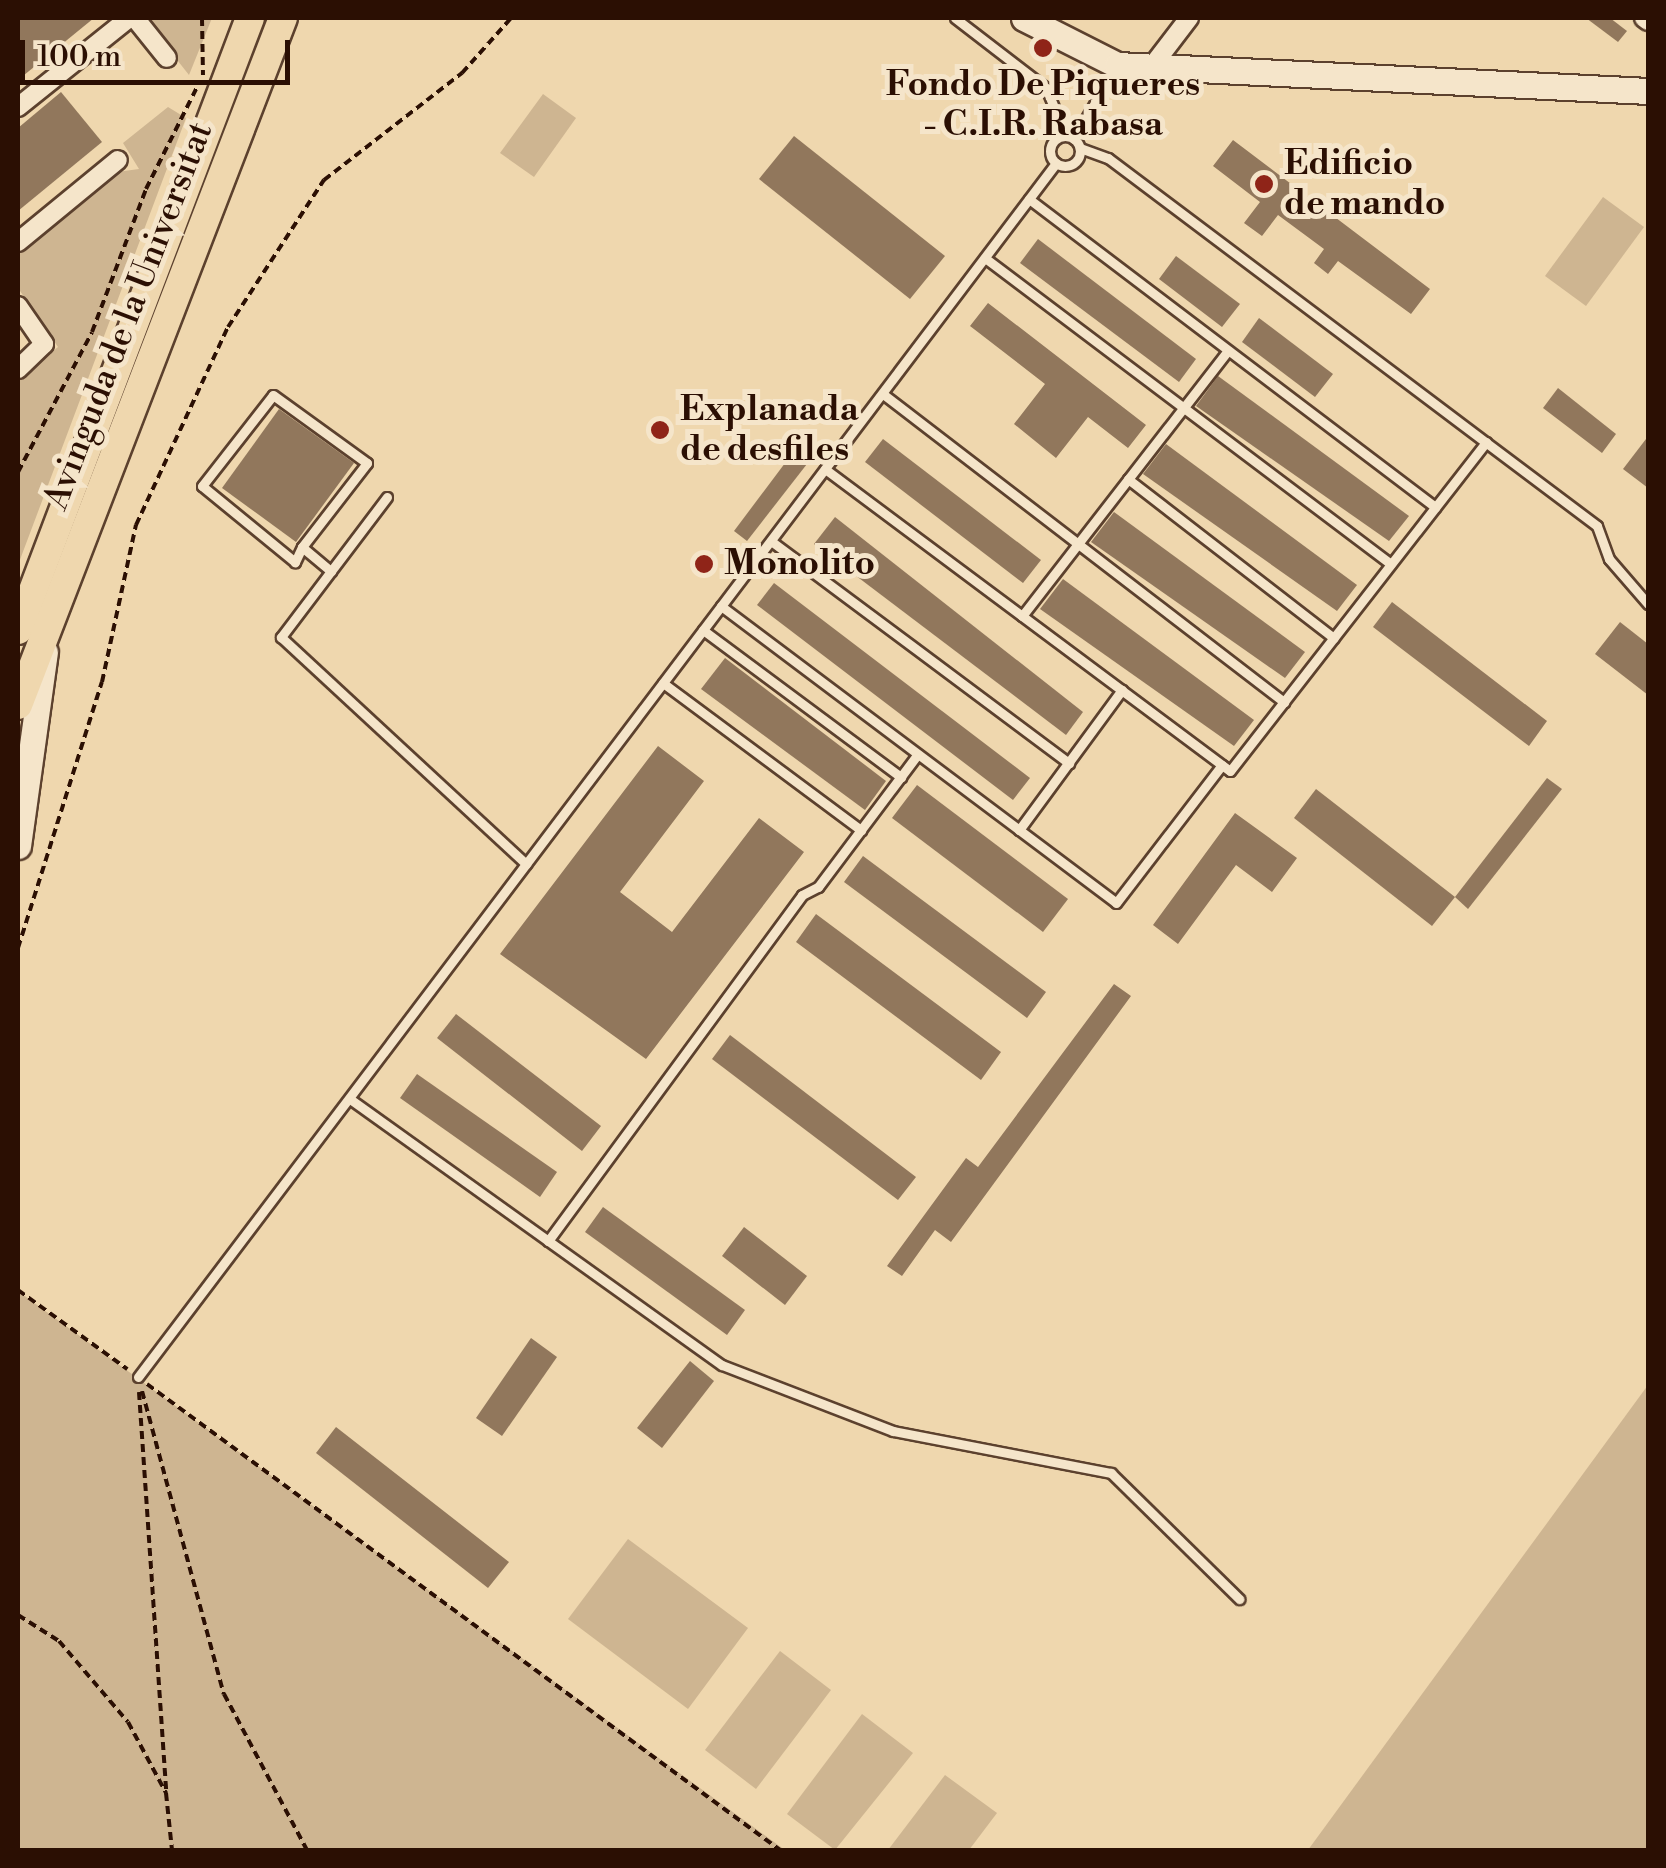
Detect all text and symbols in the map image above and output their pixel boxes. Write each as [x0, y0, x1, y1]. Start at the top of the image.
scale bar [25, 20, 295, 82]
marker: Fondo De Piqueres - C.I.R. Rabasa [1032, 37, 1054, 59]
text: 100 m [37, 38, 121, 76]
place label: Fondo De Piqueres - C.I.R. Rabasa [886, 64, 1200, 146]
street label: Avinguda de la Universitat [36, 116, 222, 516]
place label: Edificio de mando [1284, 143, 1445, 225]
marker: Edificio de mando [1253, 173, 1275, 195]
place label: Explanada de desfiles [680, 389, 859, 471]
marker: Explanada de desfiles [649, 419, 671, 441]
place label: Monolito [724, 543, 875, 585]
marker: Monolito [693, 553, 715, 575]

